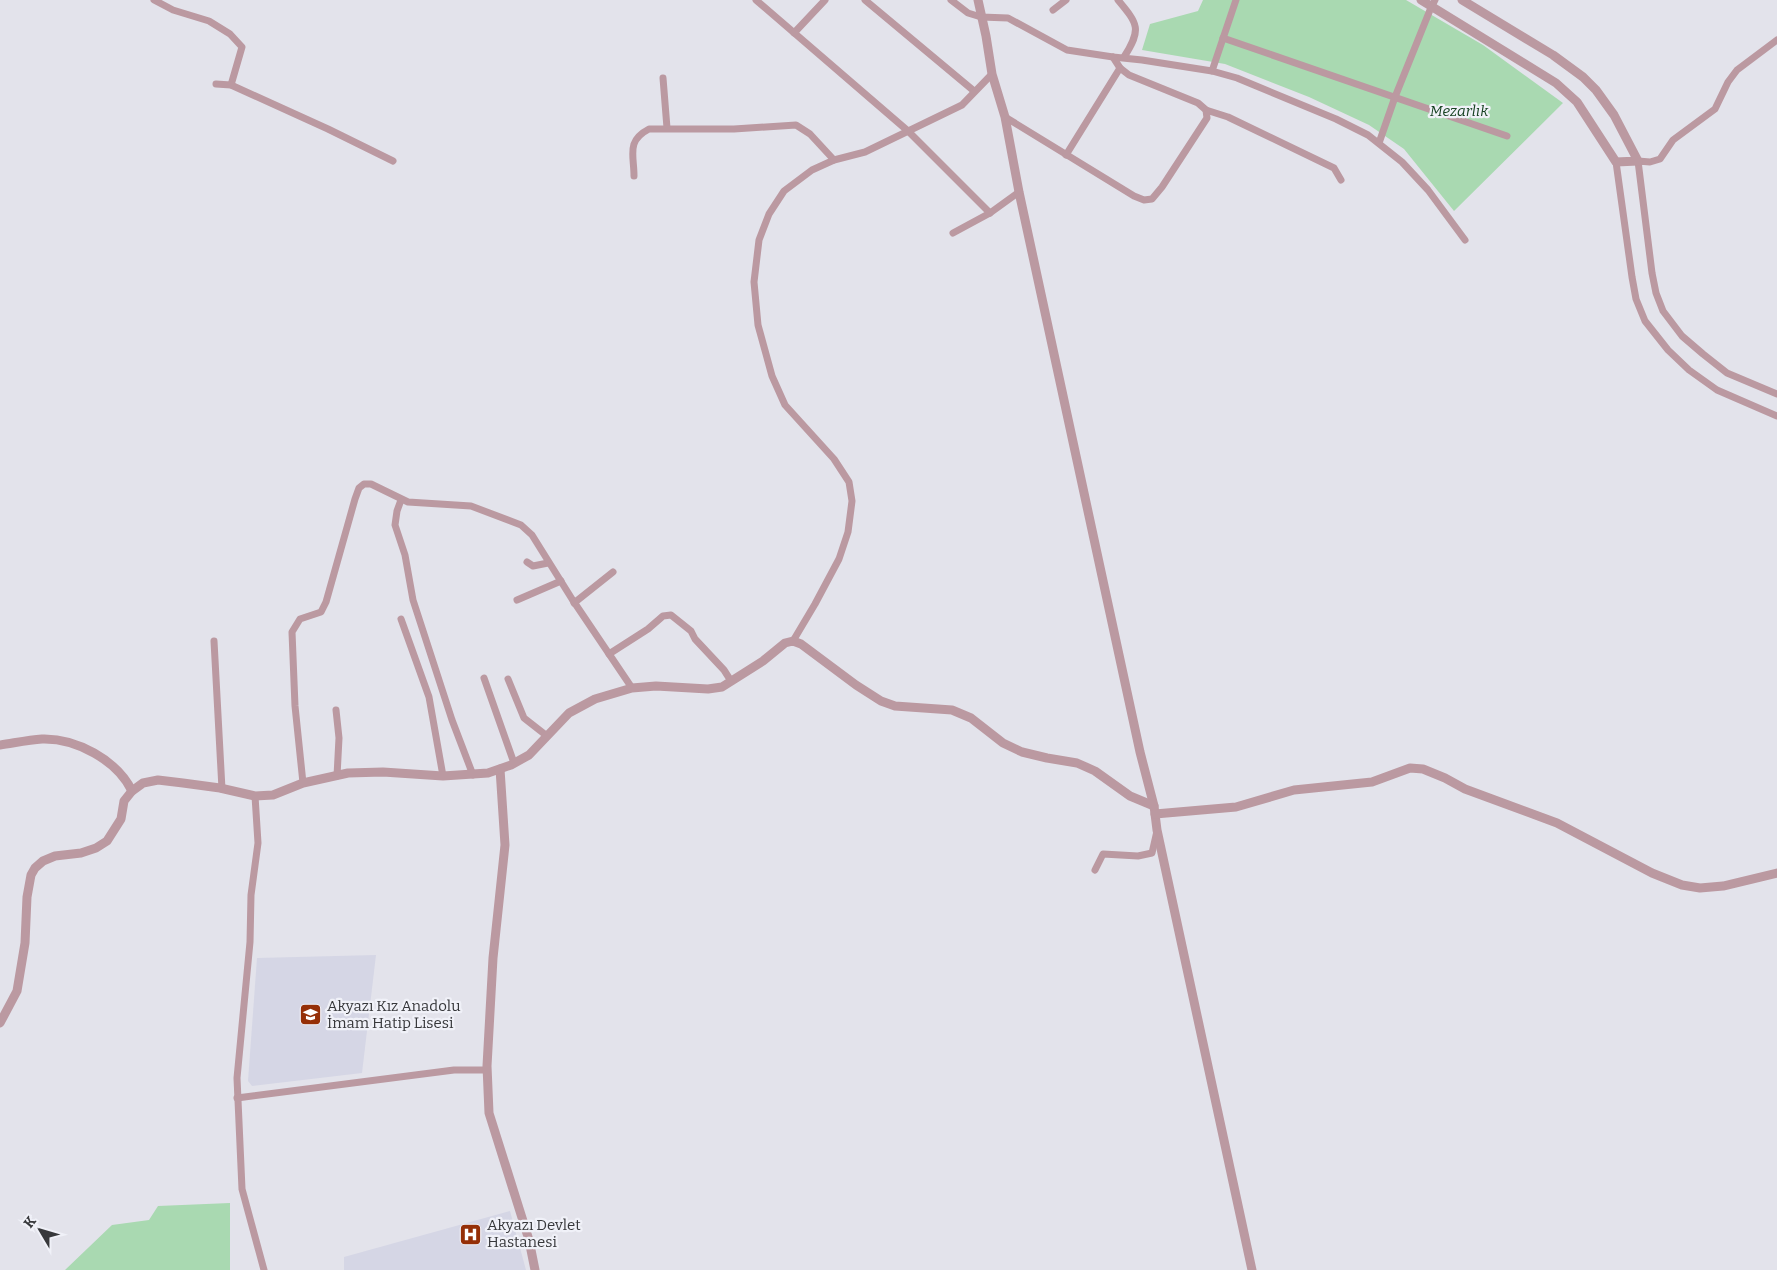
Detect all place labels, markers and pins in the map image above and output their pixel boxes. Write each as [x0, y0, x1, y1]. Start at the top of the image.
place label: Akyazı Kız Anadolu İmam Hatip Lisesi [327, 997, 460, 1032]
school or university icon: Akyazı Kız Anadolu İmam Hatip Lisesi [299, 1003, 323, 1027]
place label: Akyazı Devlet Hastanesi [487, 1216, 581, 1251]
hospital icon: Akyazı Devlet Hastanesi [459, 1222, 483, 1246]

